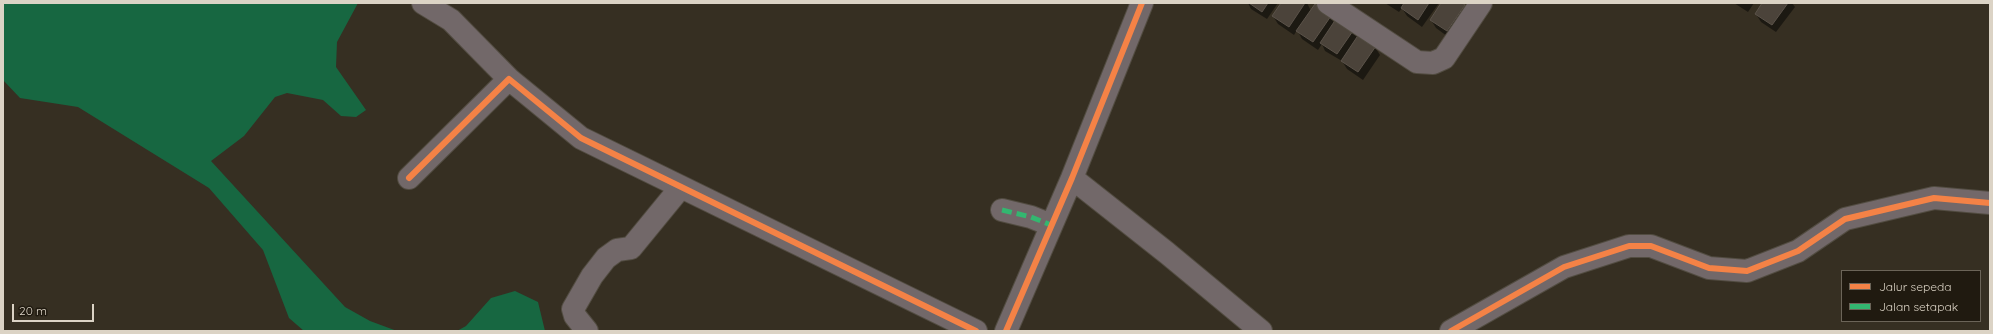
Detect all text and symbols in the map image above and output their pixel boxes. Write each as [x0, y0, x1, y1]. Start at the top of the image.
legend [1841, 270, 1981, 322]
text: Jalur sepeda [1879, 279, 1952, 294]
scale bar [14, 296, 96, 322]
text: Jalan setapak [1879, 299, 1958, 314]
text: 20 m [19, 303, 47, 318]

